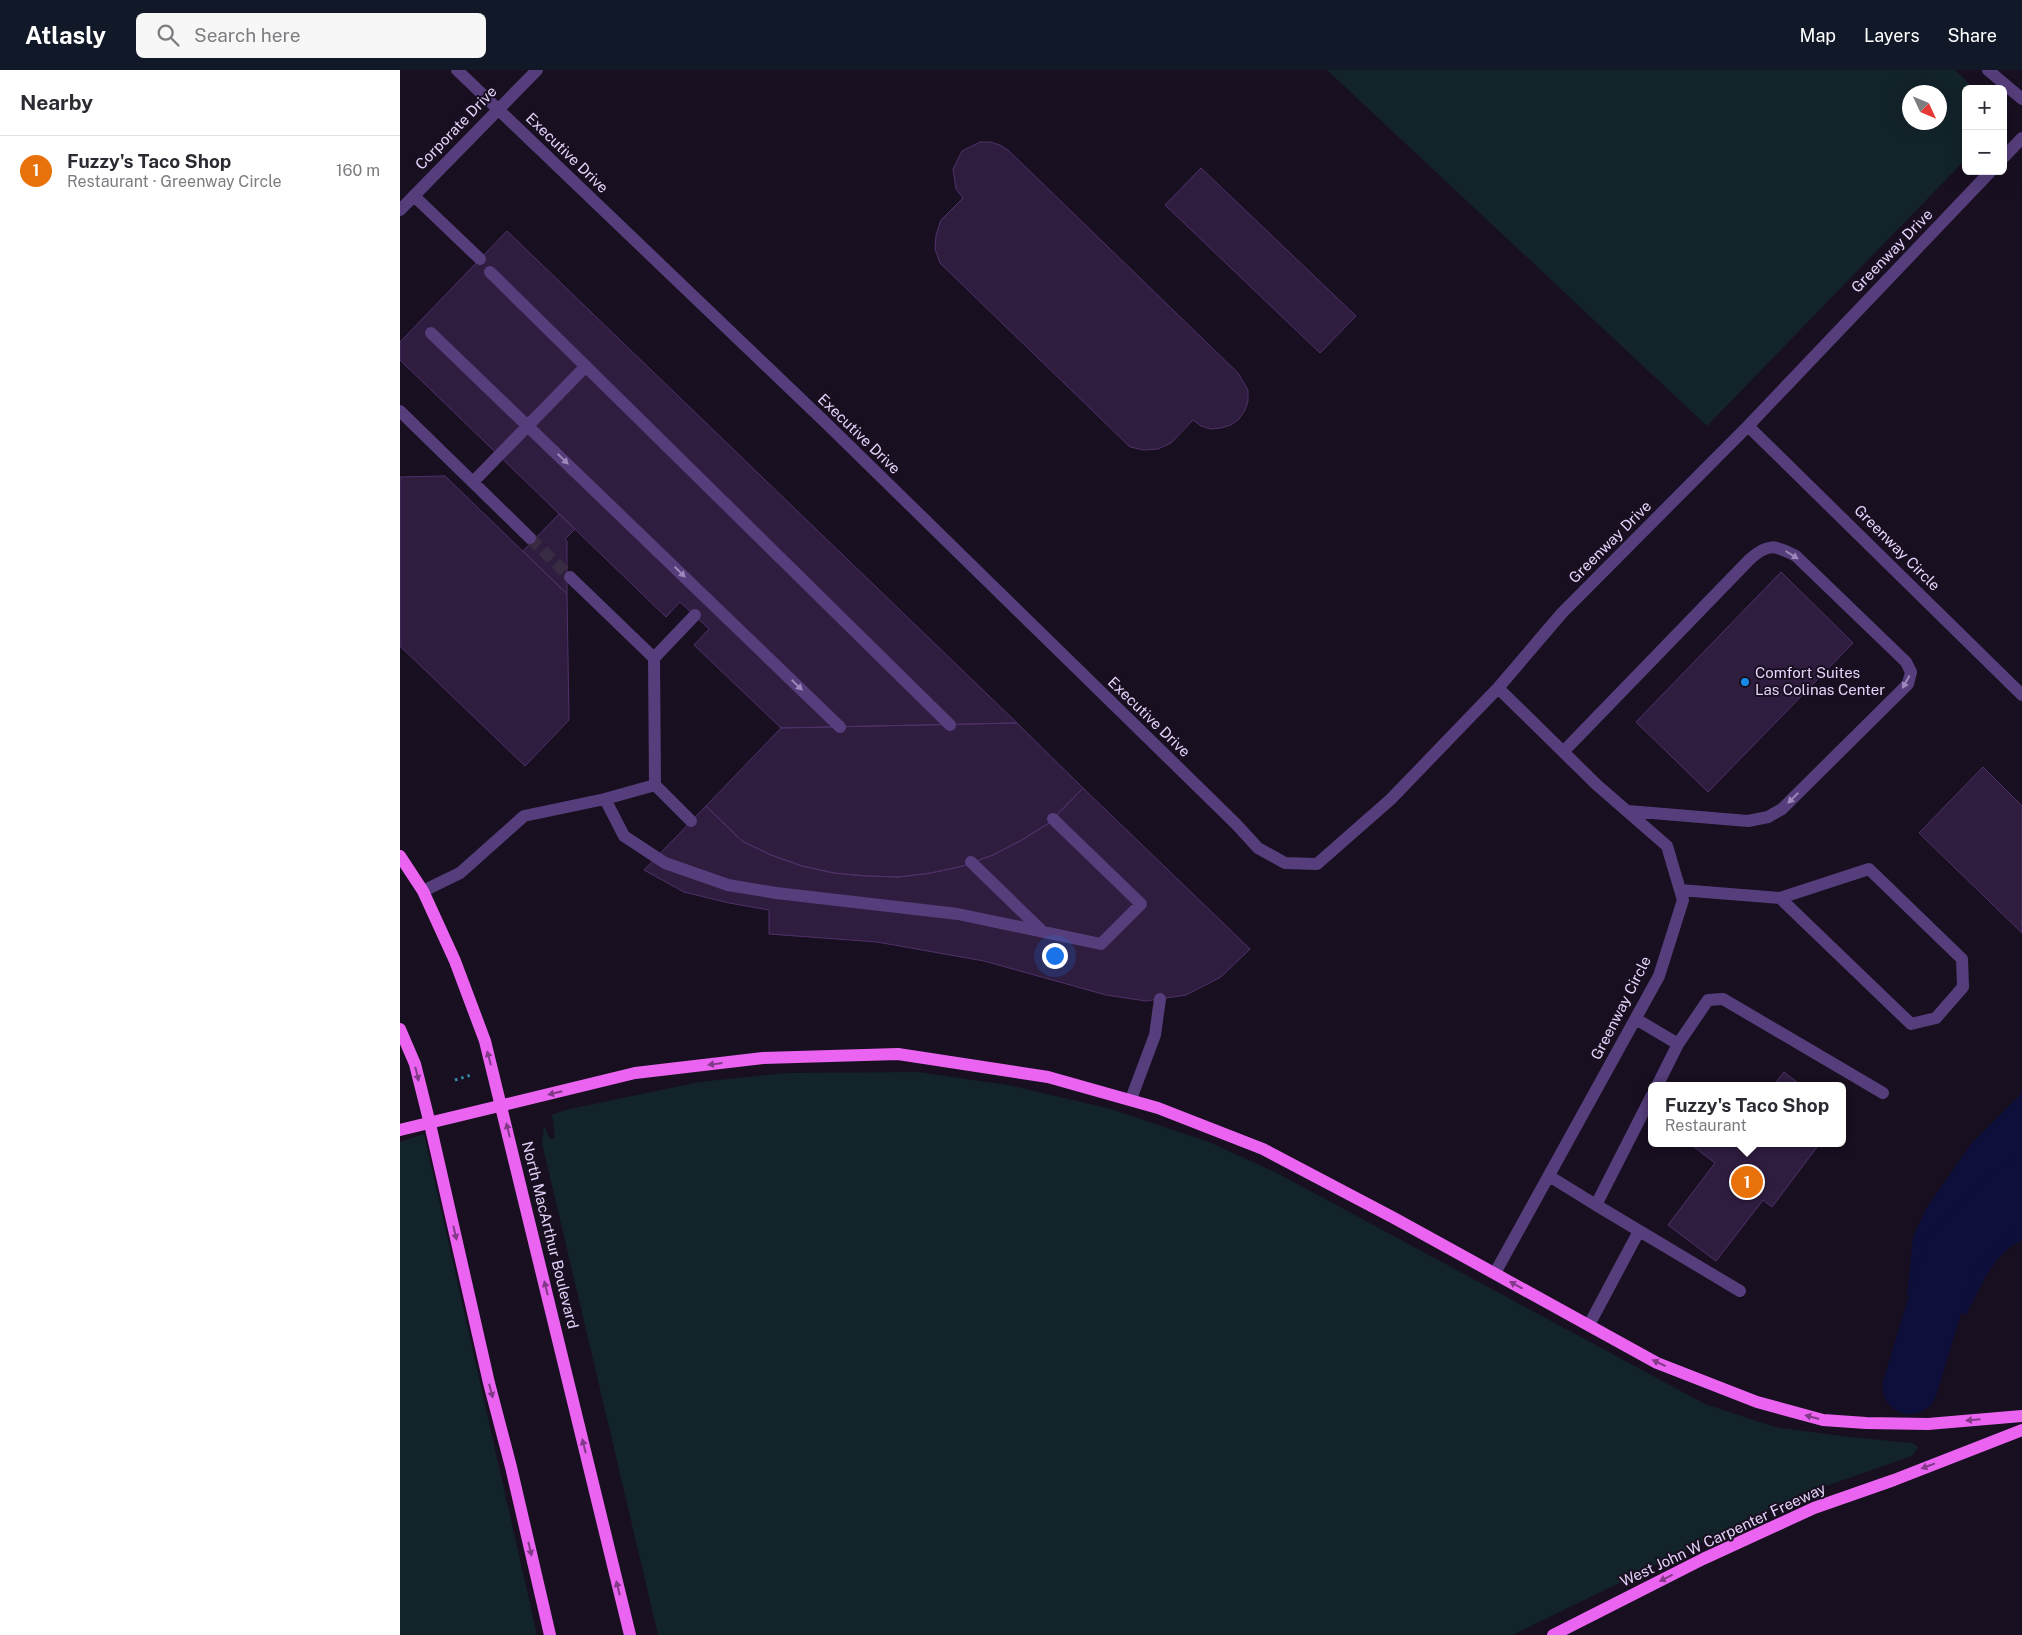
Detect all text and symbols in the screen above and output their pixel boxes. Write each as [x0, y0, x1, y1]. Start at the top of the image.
search box [136, 13, 486, 58]
text: Atlasly [25, 21, 106, 49]
icon: search [154, 21, 182, 49]
text: Search here [194, 24, 301, 46]
text: Map [1800, 25, 1836, 46]
text: Layers [1864, 25, 1920, 46]
text: Share [1948, 25, 1997, 46]
street label: Corporate Drive [412, 82, 500, 173]
north arrow [1902, 85, 1947, 130]
map controls [1962, 85, 2007, 175]
button: + [1962, 85, 2007, 130]
text: Nearby [20, 90, 93, 115]
street label: Executive Drive [523, 109, 612, 196]
button: − [1962, 130, 2007, 175]
text: Fuzzy's Taco Shop [67, 150, 231, 172]
text: 1 [33, 161, 39, 180]
text: 160 m [336, 161, 380, 180]
text: Restaurant · Greenway Circle [67, 172, 282, 191]
street label: Greenway Drive [1848, 205, 1936, 296]
street label: Executive Drive [815, 390, 904, 477]
one-way arrow [556, 453, 568, 465]
street label: Greenway Drive [1565, 497, 1654, 586]
street label: Greenway Circle [1851, 501, 1944, 594]
one-way arrow [1786, 550, 1799, 559]
one-way arrow [673, 566, 685, 578]
place label: Comfort Suites Las Colinas Center [1755, 664, 1885, 698]
street label: Executive Drive [1105, 673, 1194, 760]
one-way arrow [1902, 675, 1910, 690]
marker: Comfort Suites Las Colinas Center [1739, 676, 1751, 688]
one-way arrow [790, 679, 802, 691]
one-way arrow [1787, 792, 1799, 804]
your location [1042, 943, 1068, 969]
street label: Greenway Circle [1587, 953, 1654, 1062]
one-way arrow [485, 1051, 493, 1066]
one-way arrow [707, 1060, 723, 1068]
one-way arrow [414, 1067, 422, 1082]
popup [1648, 1082, 1846, 1147]
one-way arrow [548, 1089, 563, 1097]
text: Fuzzy's Taco Shop [1665, 1094, 1829, 1116]
text: Restaurant [1665, 1116, 1747, 1135]
one-way arrow [503, 1123, 511, 1138]
street label: North MacArthur Boulevard [519, 1139, 582, 1330]
pin: 1 [1731, 1163, 1763, 1201]
one-way arrow [451, 1225, 459, 1240]
one-way arrow [542, 1280, 550, 1295]
one-way arrow [1509, 1281, 1524, 1289]
one-way arrow [1652, 1359, 1666, 1367]
one-way arrow [487, 1383, 495, 1398]
one-way arrow [1804, 1412, 1819, 1420]
one-way arrow [1965, 1417, 1981, 1425]
one-way arrow [580, 1438, 588, 1453]
one-way arrow [1920, 1463, 1935, 1470]
street label: West John W Carpenter Freeway [1617, 1479, 1828, 1590]
one-way arrow [526, 1541, 534, 1556]
one-way arrow [1659, 1574, 1673, 1582]
one-way arrow [614, 1580, 622, 1595]

